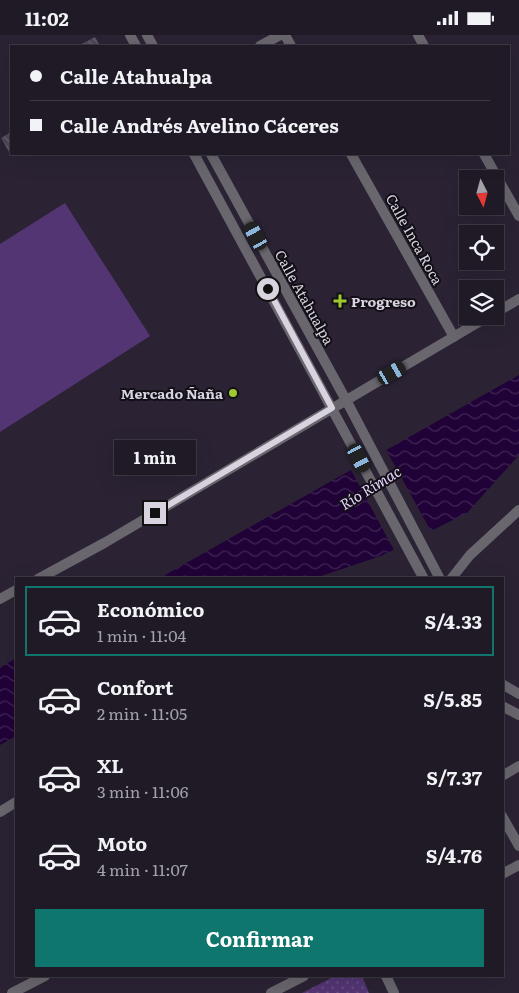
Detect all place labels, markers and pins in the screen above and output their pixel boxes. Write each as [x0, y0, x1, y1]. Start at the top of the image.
place label: Progreso [351, 291, 416, 311]
marker: Progreso [333, 294, 347, 308]
place label: Mercado Ñaña [121, 383, 224, 403]
marker: Mercado Ñaña [227, 387, 239, 399]

